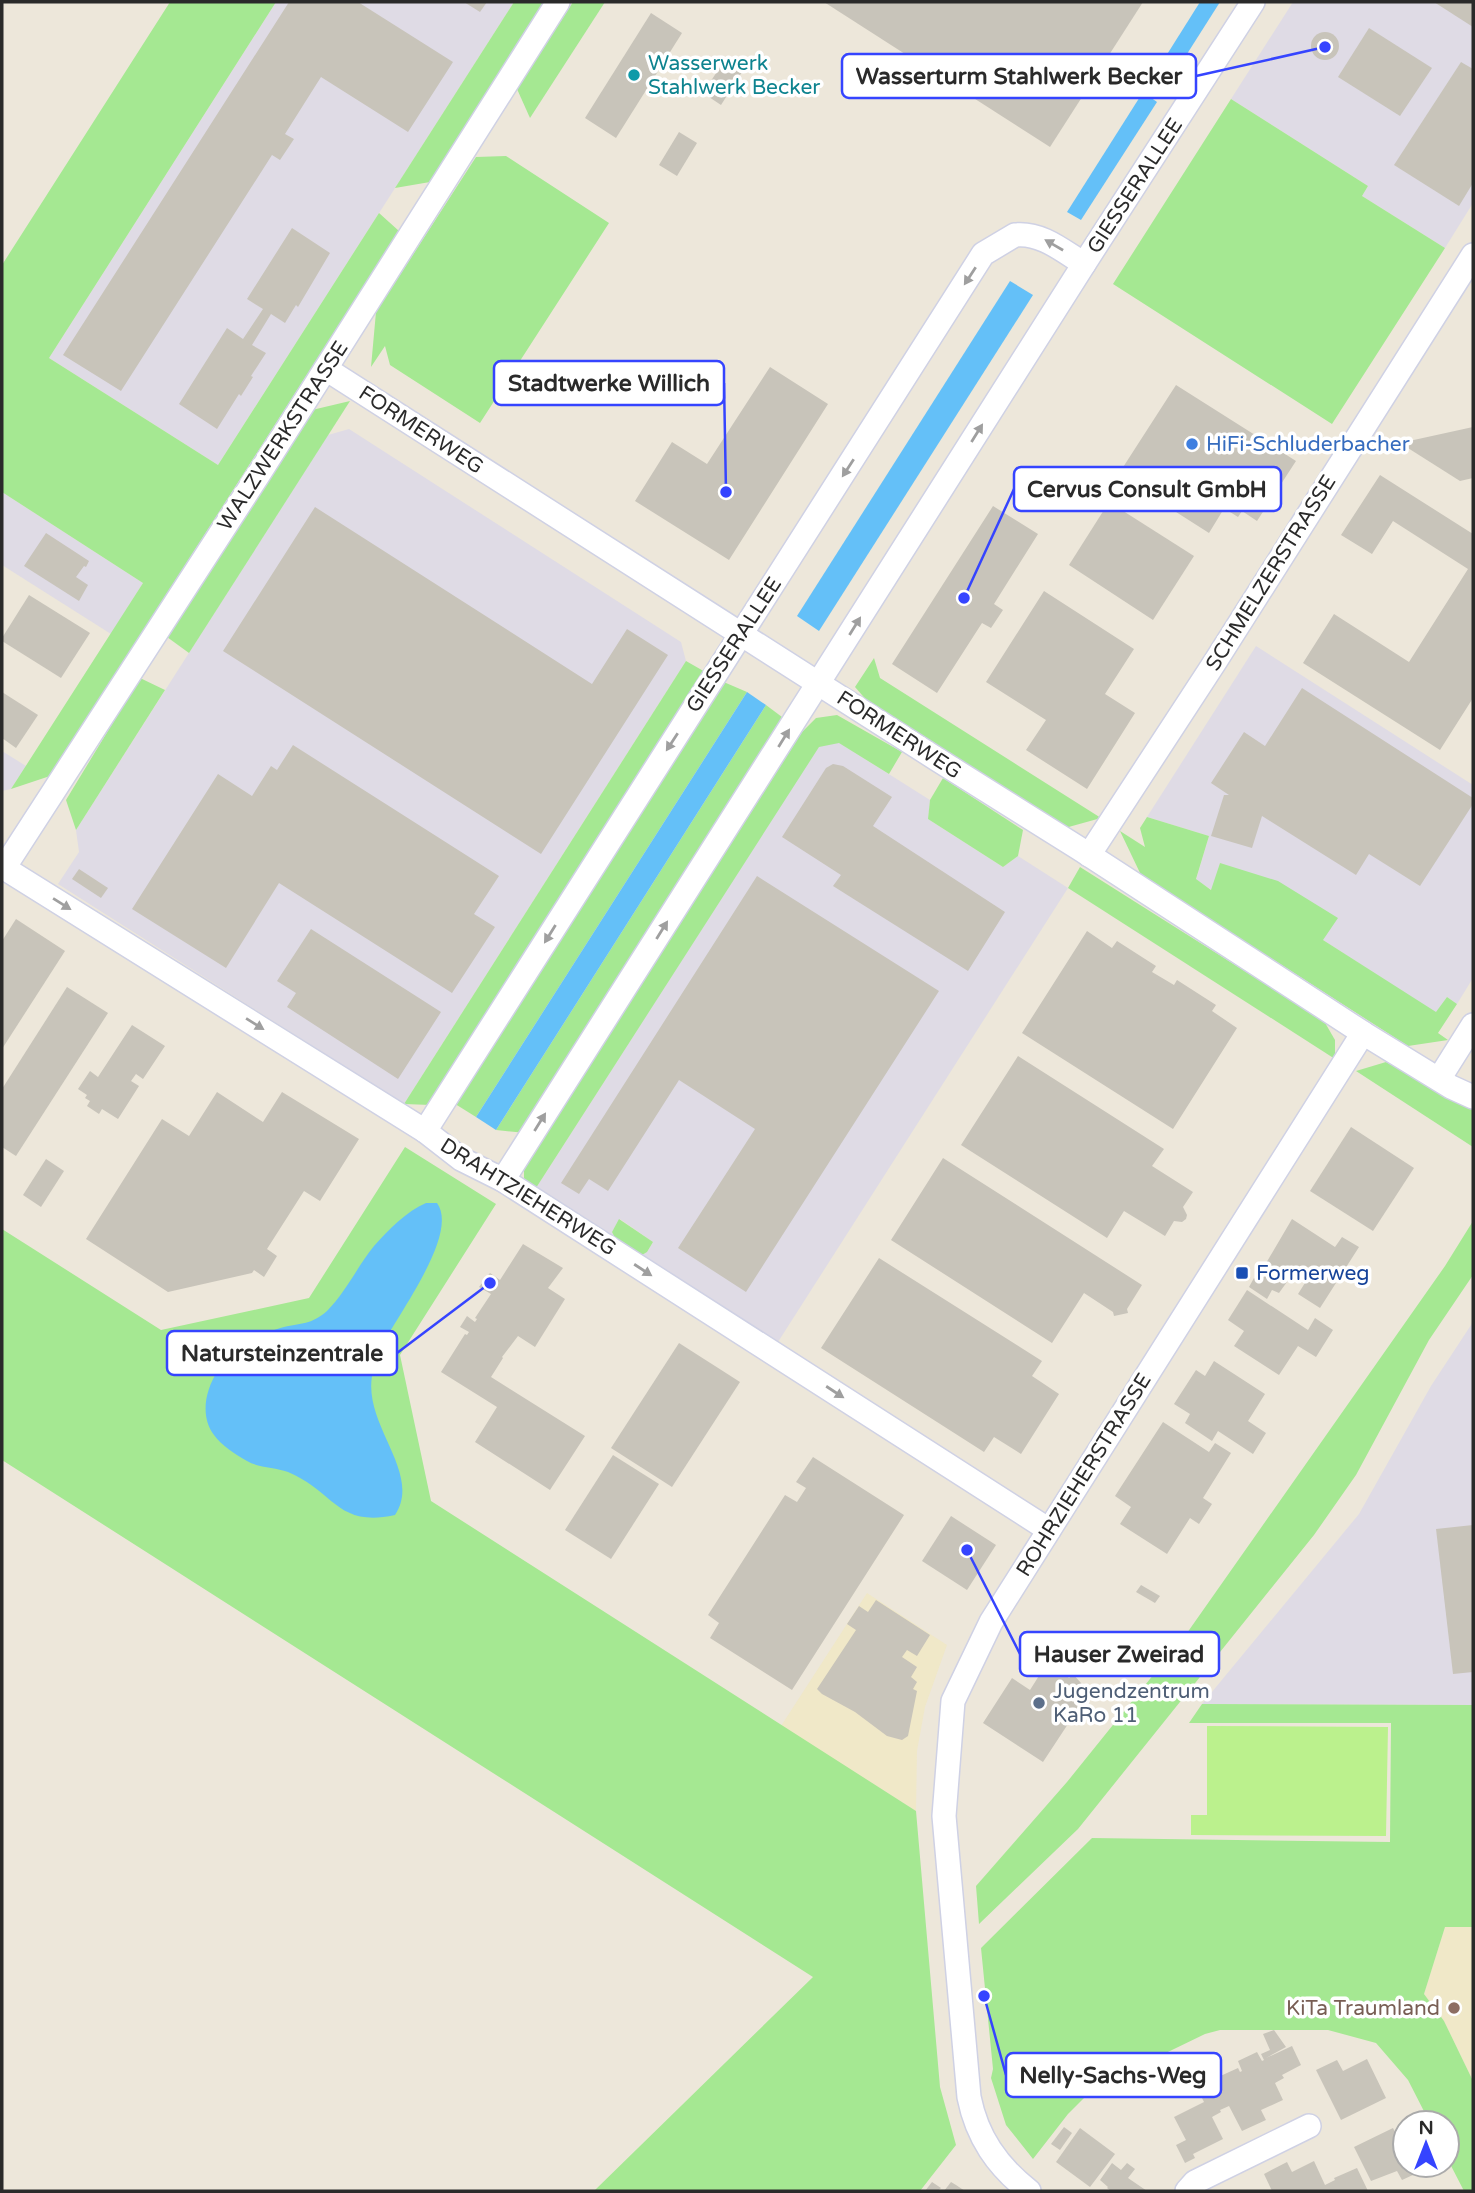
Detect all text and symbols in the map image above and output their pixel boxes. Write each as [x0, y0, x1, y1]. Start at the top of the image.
place label: Wasserwerk Stahlwerk Becker [648, 51, 820, 100]
callout: Wasserturm Stahlwerk Becker [842, 54, 1196, 98]
text: Wasserturm Stahlwerk Becker [856, 63, 1184, 91]
marker: Wasserwerk Stahlwerk Becker [626, 67, 642, 83]
street label: GIESSERALLEE [1082, 114, 1188, 258]
one-way arrow [1044, 239, 1063, 252]
one-way arrow [963, 266, 976, 285]
street label: WALZWERKSTRASSE [212, 337, 354, 535]
callout: Stadtwerke Willich [494, 361, 724, 405]
text: Stadtwerke Willich [508, 370, 710, 398]
street label: FORMERWEG [354, 380, 488, 480]
one-way arrow [970, 424, 983, 443]
place label: HiFi-Schluderbacher [1206, 432, 1410, 457]
marker: HiFi-Schluderbacher [1184, 436, 1200, 452]
one-way arrow [841, 458, 854, 477]
callout: Cervus Consult GmbH [1014, 467, 1281, 511]
street label: SCHMELZERSTRASSE [1201, 471, 1341, 675]
text: Cervus Consult GmbH [1027, 476, 1267, 504]
street label: GIESSERALLEE [681, 573, 787, 717]
one-way arrow [849, 616, 862, 636]
street label: FORMERWEG [832, 685, 966, 785]
one-way arrow [777, 729, 790, 748]
one-way arrow [666, 732, 679, 752]
one-way arrow [53, 897, 72, 910]
one-way arrow [655, 921, 668, 940]
one-way arrow [543, 924, 556, 943]
one-way arrow [245, 1018, 265, 1031]
one-way arrow [533, 1113, 546, 1132]
street label: DRAHTZIEHERWEG [436, 1133, 620, 1261]
place label: Formerweg [1256, 1261, 1370, 1286]
one-way arrow [634, 1263, 652, 1277]
marker: Formerweg [1234, 1265, 1250, 1281]
callout: Natursteinzentrale [167, 1331, 397, 1375]
text: Natursteinzentrale [181, 1340, 383, 1368]
street label: ROHRZIEHERSTRASSE [1011, 1369, 1157, 1581]
one-way arrow [825, 1386, 844, 1399]
callout: Hauser Zweirad [1020, 1632, 1219, 1676]
text: Hauser Zweirad [1034, 1641, 1204, 1669]
place label: Jugendzentrum KaRo 11 [1053, 1679, 1210, 1728]
marker: Jugendzentrum KaRo 11 [1031, 1695, 1047, 1711]
place label: KiTa Traumland [1286, 1996, 1440, 2021]
marker: KiTa Traumland [1446, 2000, 1462, 2016]
callout: Nelly-Sachs-Weg [1006, 2053, 1221, 2097]
text: Nelly-Sachs-Weg [1019, 2062, 1207, 2090]
north arrow [1391, 2109, 1461, 2179]
text: N [1418, 2117, 1434, 2139]

